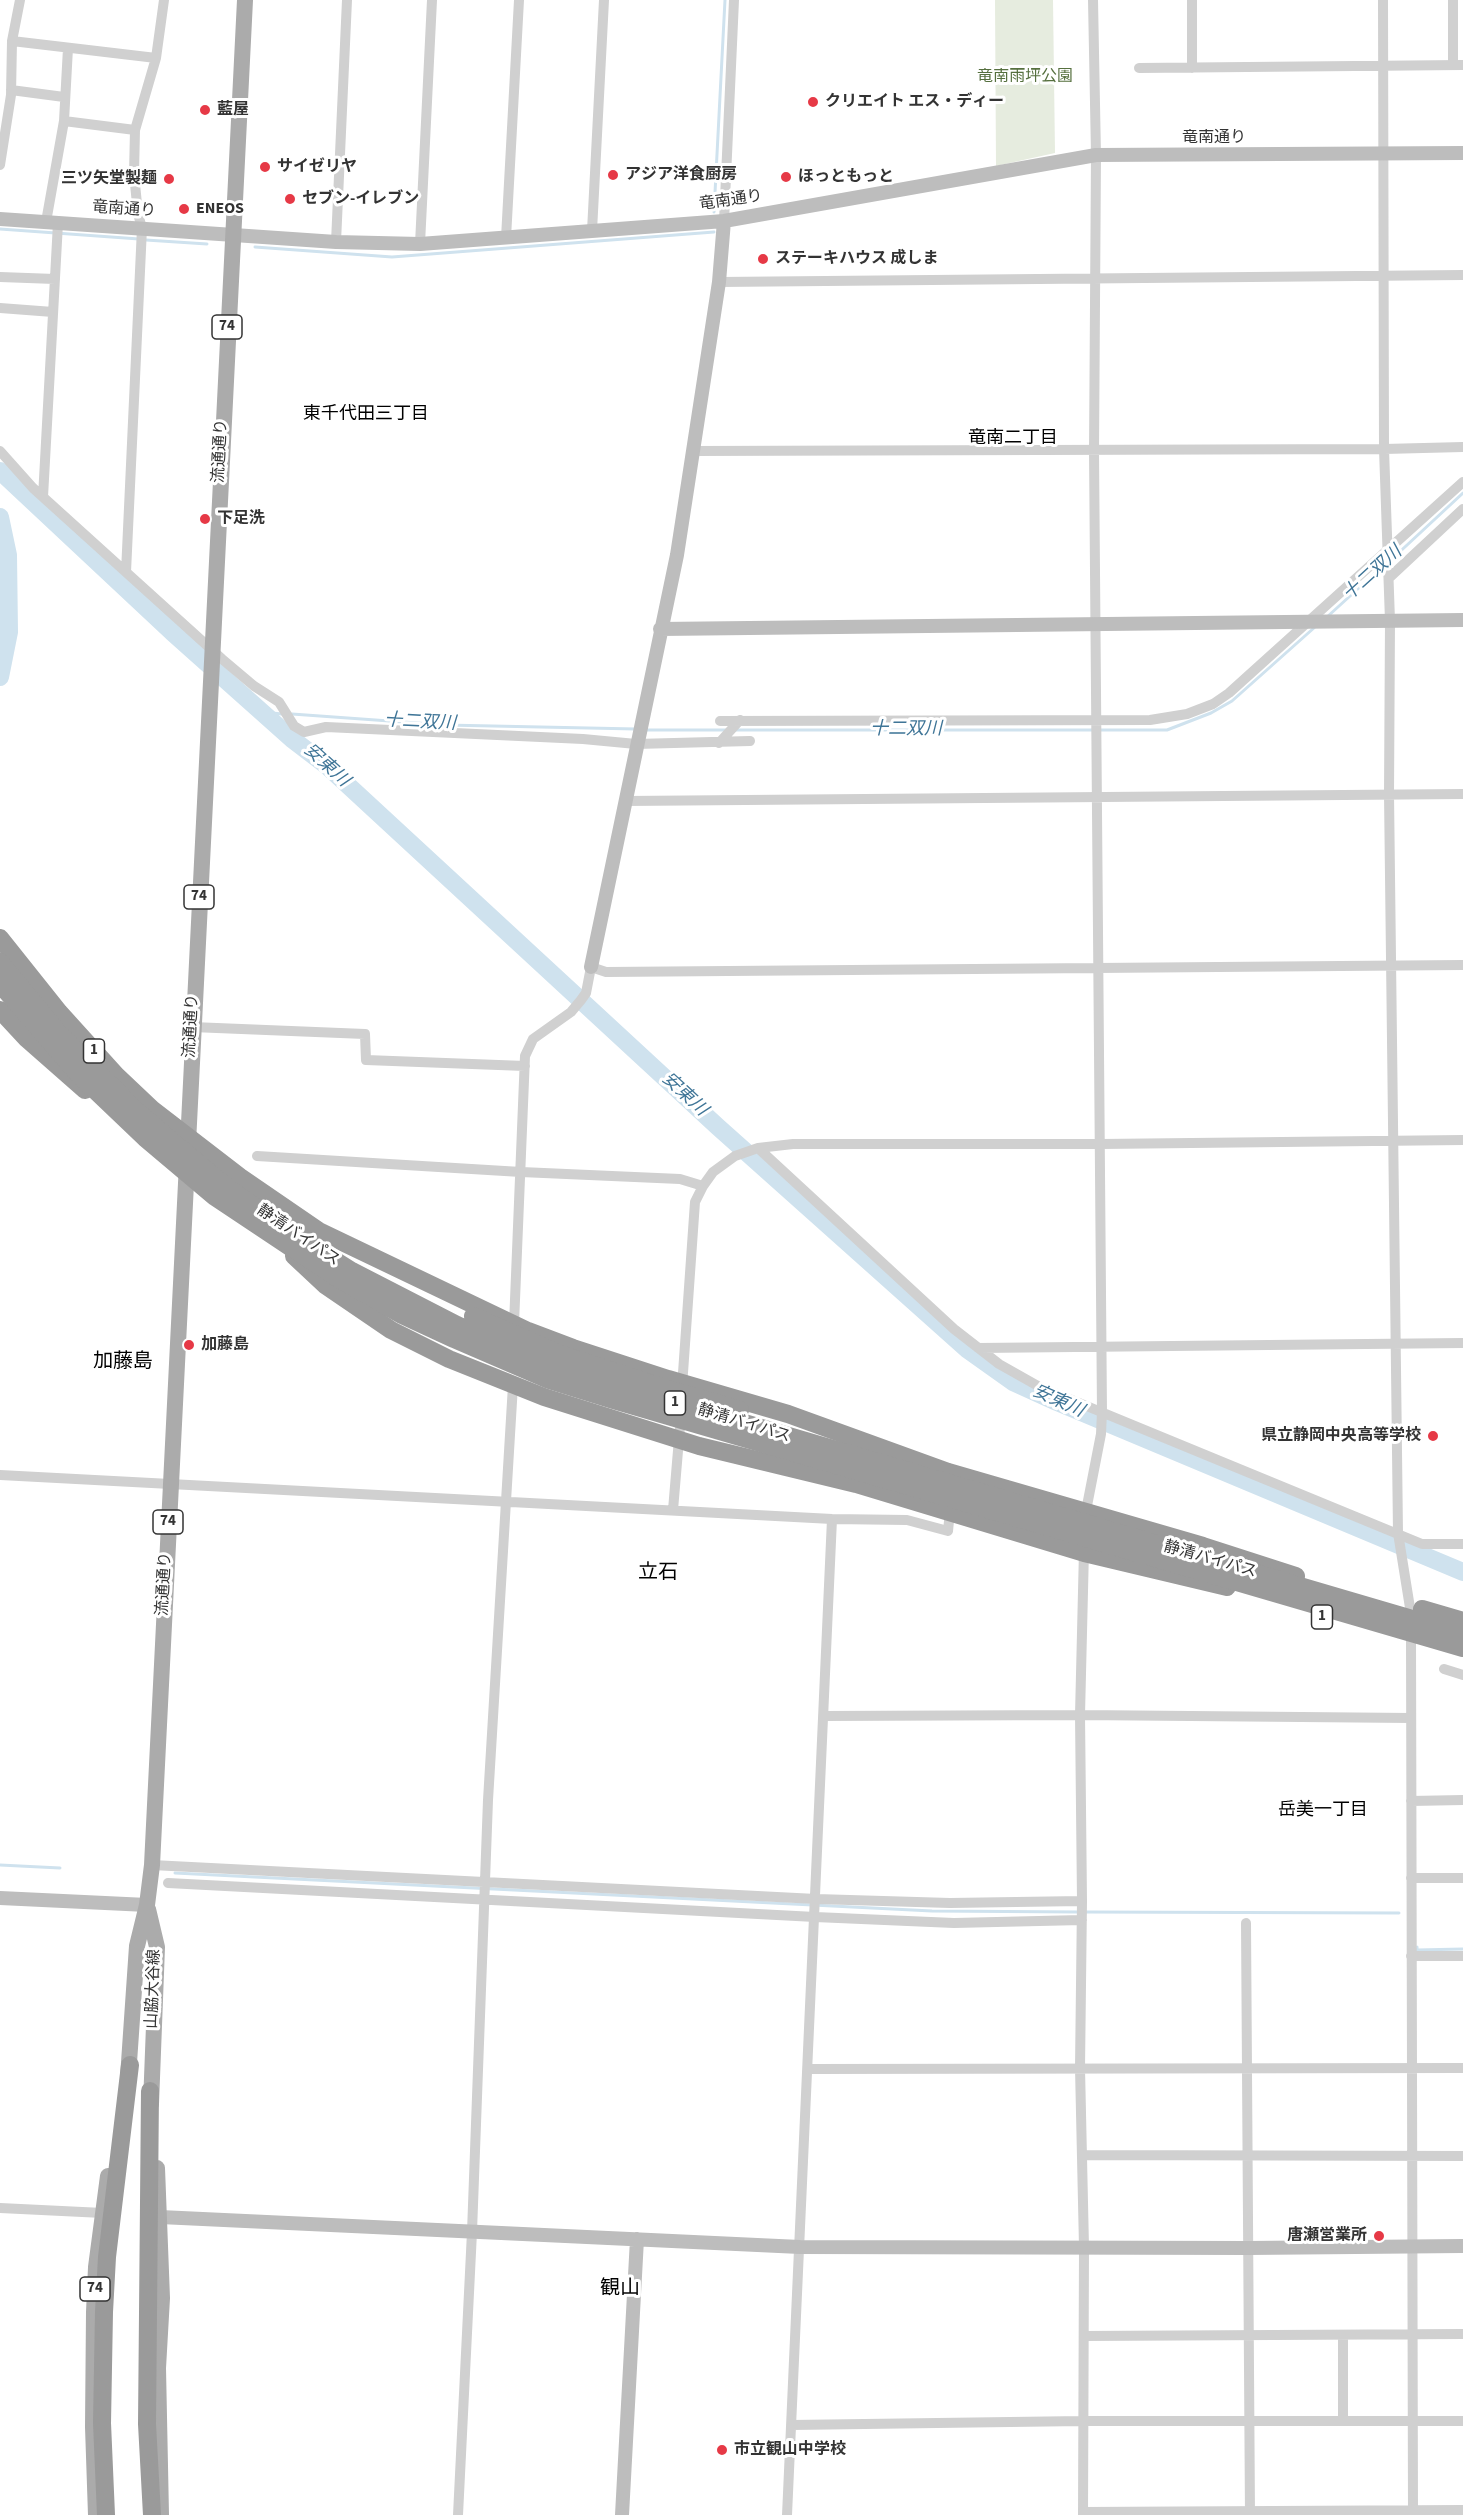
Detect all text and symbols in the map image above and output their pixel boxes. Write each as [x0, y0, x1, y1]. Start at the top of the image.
park label: 竜南雨坪公園 [977, 67, 1073, 87]
place label: クリエイト エス・ディー [825, 92, 1004, 112]
marker: クリエイト エス・ディー [806, 95, 820, 109]
place label: 藍屋 [217, 100, 249, 120]
marker: 藍屋 [198, 103, 212, 117]
street label: 竜南通り [1182, 128, 1246, 148]
place label: サイゼリヤ [277, 157, 357, 177]
marker: サイゼリヤ [258, 160, 272, 174]
place label: アジア洋食厨房 [625, 165, 737, 185]
place label: ほっともっと [798, 167, 894, 187]
marker: アジア洋食厨房 [606, 168, 620, 182]
place label: 三ツ矢堂製麺 [61, 169, 157, 189]
marker: ほっともっと [779, 170, 793, 184]
marker: 三ツ矢堂製麺 [162, 172, 176, 186]
street label: 竜南通り [698, 187, 764, 215]
place label: セブン-イレブン [302, 189, 419, 209]
marker: セブン-イレブン [283, 192, 297, 206]
street label: 竜南通り [91, 198, 157, 222]
place label: ENEOS [196, 199, 244, 219]
marker: ENEOS [177, 202, 191, 216]
place label: ステーキハウス 成しま [775, 249, 938, 269]
marker: ステーキハウス 成しま [756, 252, 770, 266]
road number: 74 [212, 315, 242, 339]
district label: 東千代田三丁目 [303, 404, 429, 426]
street label: 流通通り [210, 419, 232, 483]
district label: 竜南二丁目 [968, 428, 1058, 450]
place label: 下足洗 [217, 509, 265, 529]
marker: 下足洗 [198, 512, 212, 526]
water label: 十二双川 [1339, 542, 1407, 606]
water label: 十二双川 [383, 710, 457, 736]
water label: 十二双川 [870, 719, 942, 741]
water label: 安東川 [299, 740, 353, 792]
road number: 74 [184, 885, 214, 909]
street label: 流通通り [181, 994, 203, 1058]
road number: 1 [84, 1039, 104, 1063]
water label: 安東川 [657, 1069, 711, 1121]
street label: 静清バイパス [253, 1201, 343, 1271]
place label: 加藤島 [201, 1335, 249, 1355]
marker: 加藤島 [182, 1338, 196, 1352]
district label: 加藤島 [93, 1351, 153, 1375]
water label: 安東川 [1029, 1381, 1087, 1423]
road number: 1 [664, 1391, 686, 1415]
street label: 静清バイパス [695, 1401, 793, 1447]
place label: 県立静岡中央高等学校 [1261, 1426, 1421, 1446]
marker: 県立静岡中央高等学校 [1426, 1429, 1440, 1443]
road number: 74 [153, 1510, 183, 1534]
street label: 静清バイパス [1161, 1538, 1259, 1582]
street label: 流通通り [154, 1552, 176, 1616]
district label: 立石 [638, 1562, 678, 1586]
road number: 1 [1312, 1605, 1332, 1629]
district label: 岳美一丁目 [1278, 1800, 1368, 1822]
street label: 山脇大谷線 [143, 1949, 165, 2029]
place label: 唐瀬営業所 [1287, 2226, 1367, 2246]
marker: 唐瀬営業所 [1372, 2229, 1386, 2243]
road number: 74 [80, 2277, 110, 2301]
district label: 観山 [600, 2278, 640, 2302]
place label: 市立観山中学校 [734, 2440, 846, 2460]
marker: 市立観山中学校 [715, 2443, 729, 2457]

